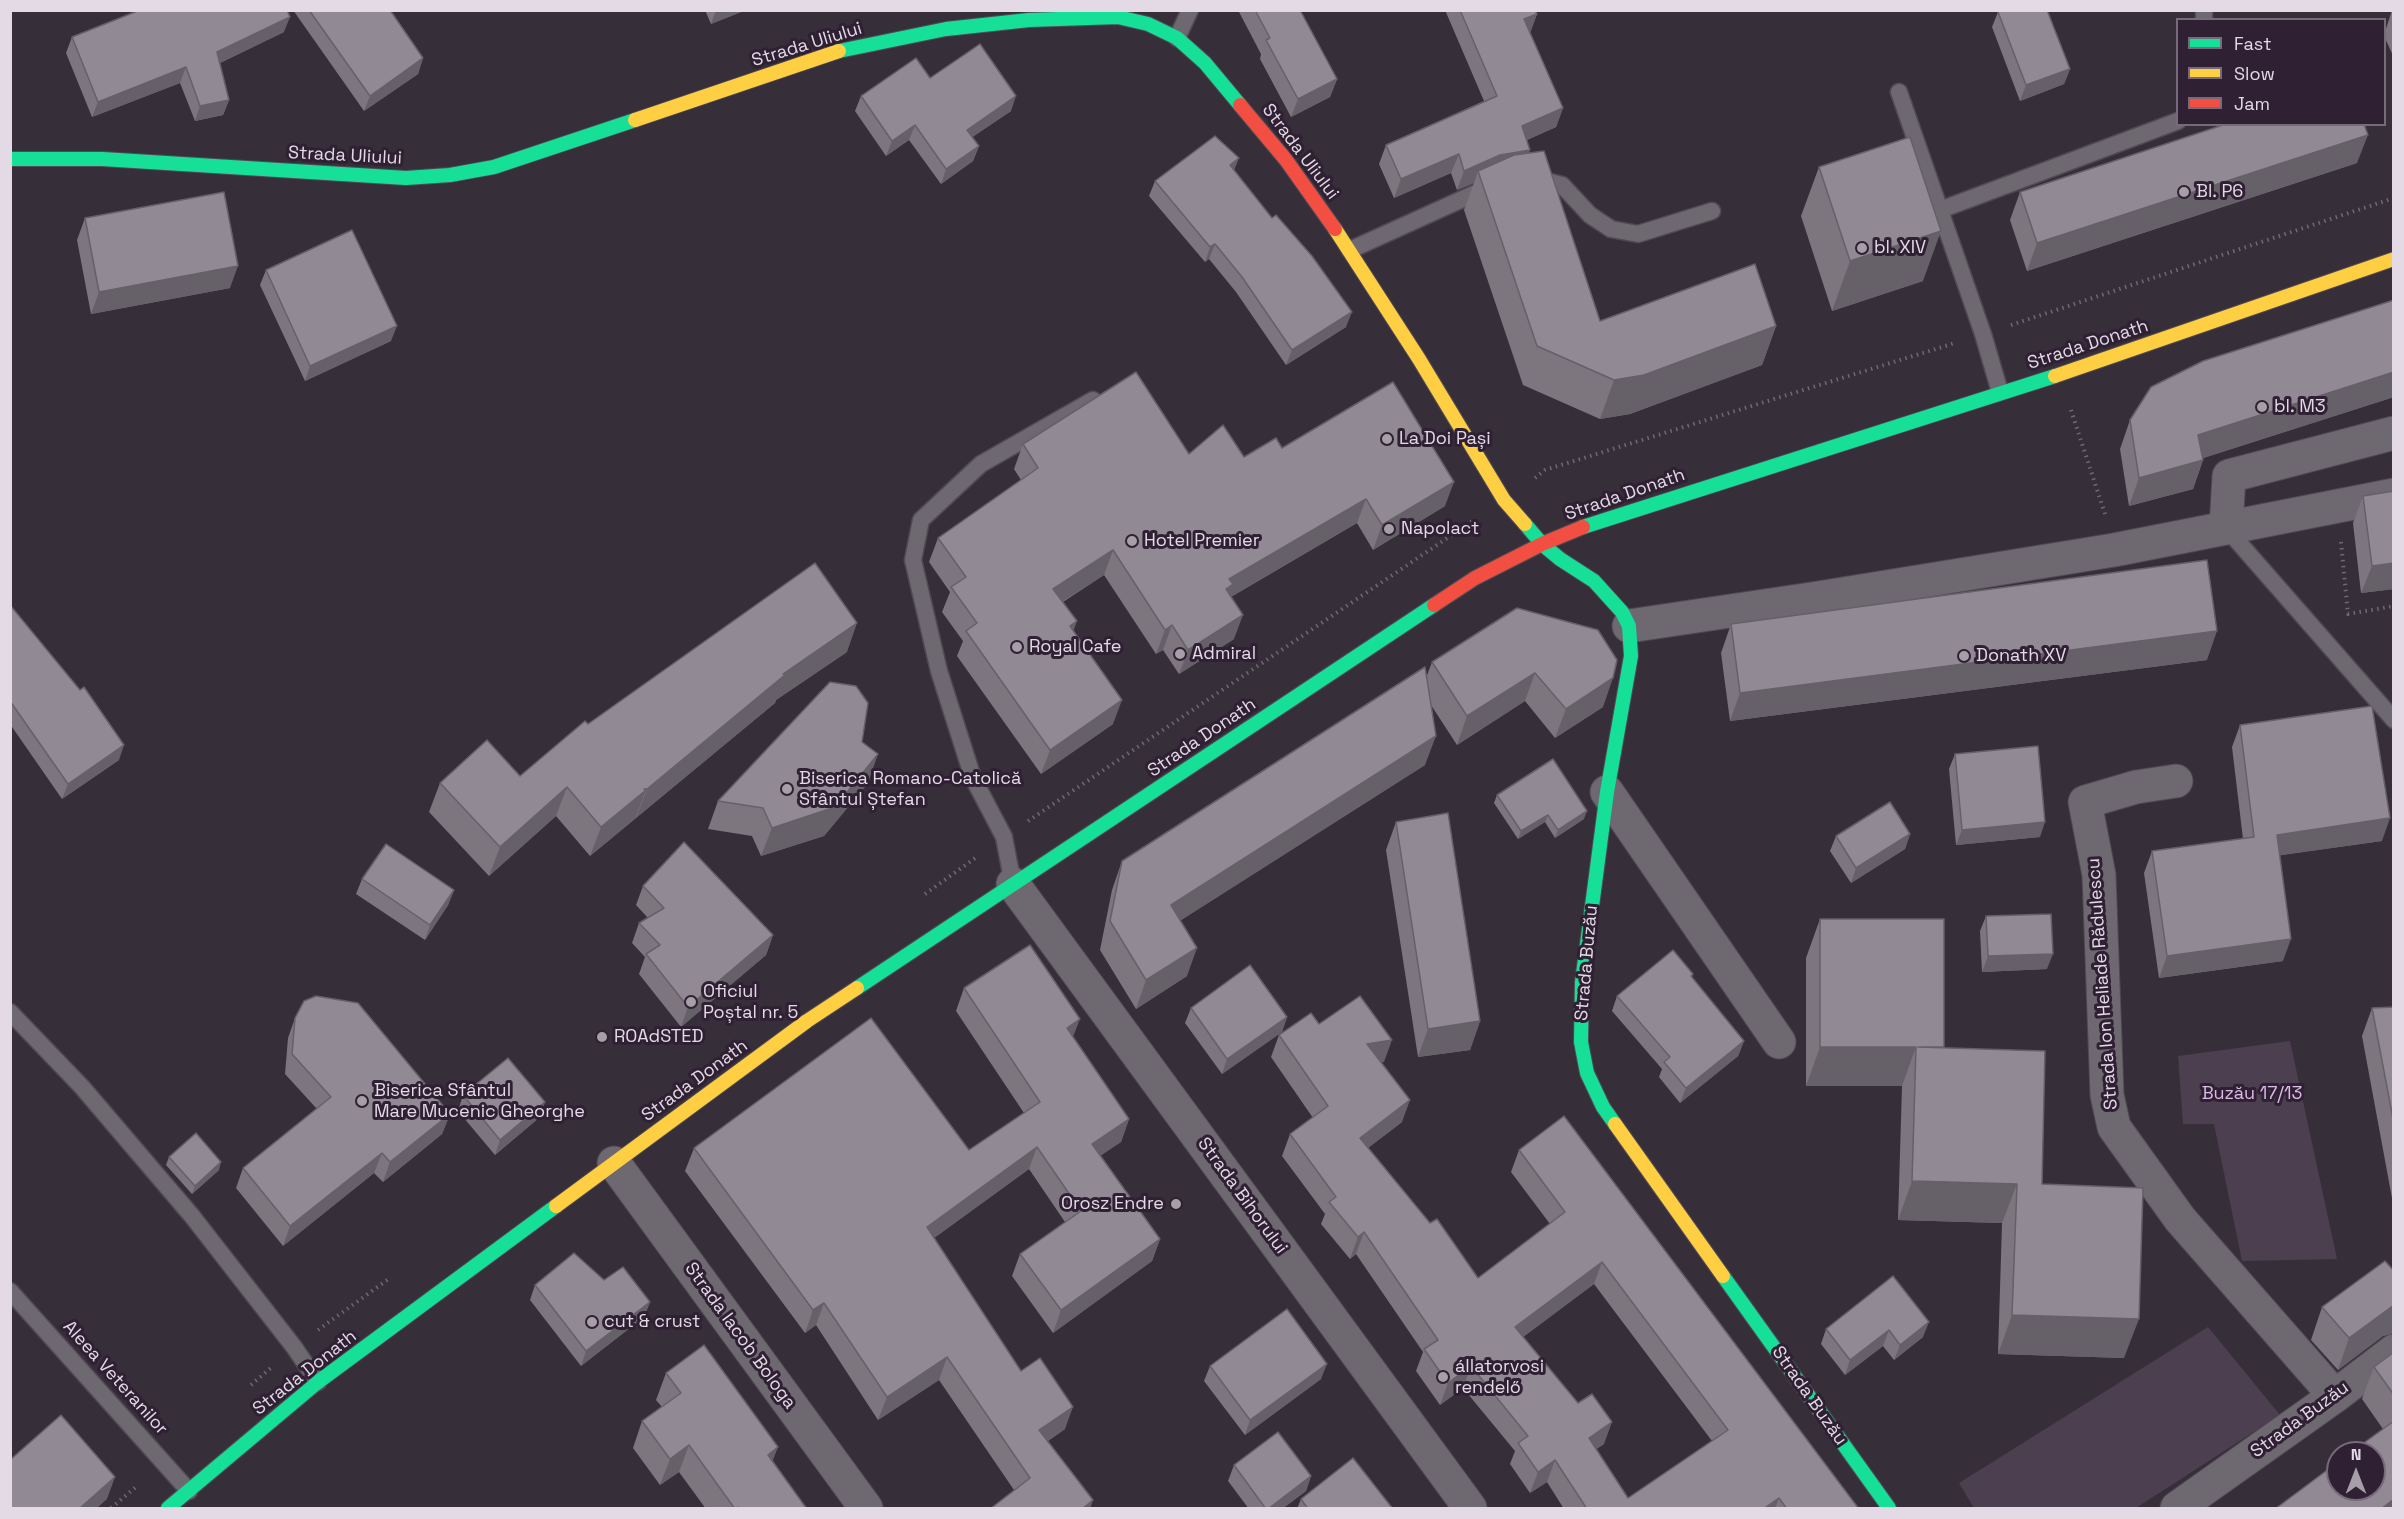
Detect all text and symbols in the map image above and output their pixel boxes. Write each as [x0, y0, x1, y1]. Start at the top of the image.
street label: Strada Uliului [749, 18, 865, 72]
legend [2176, 18, 2386, 126]
text: Fast [2234, 32, 2271, 55]
text: Slow [2234, 62, 2275, 85]
text: Jam [2234, 92, 2270, 115]
street label: Strada Uliului [1257, 100, 1343, 204]
street label: Strada Uliului [287, 142, 403, 170]
place label: Bl. P6 [2196, 181, 2243, 203]
marker: Bl. P6 [2177, 185, 2191, 199]
place label: bl. XIV [1874, 237, 1926, 259]
marker: bl. XIV [1855, 241, 1869, 255]
street label: Strada Donath [2025, 315, 2151, 375]
place label: bl. M3 [2274, 396, 2326, 418]
marker: bl. M3 [2255, 400, 2269, 414]
place label: La Doi Pași [1399, 428, 1491, 450]
marker: La Doi Pași [1380, 432, 1394, 446]
street label: Strada Donath [1562, 464, 1688, 526]
place label: Napolact [1401, 518, 1479, 540]
marker: Napolact [1382, 522, 1396, 536]
place label: Hotel Premier [1144, 530, 1259, 552]
marker: Hotel Premier [1125, 534, 1139, 548]
place label: Royal Cafe [1029, 636, 1121, 658]
marker: Royal Cafe [1010, 640, 1024, 654]
place label: Admiral [1192, 643, 1256, 665]
place label: Donath XV [1976, 645, 2066, 667]
marker: Admiral [1173, 647, 1187, 661]
marker: Donath XV [1957, 649, 1971, 663]
street label: Strada Donath [1144, 694, 1260, 782]
place label: Biserica Romano-Catolică Sfântul Ștefan [799, 768, 1021, 810]
marker: Biserica Romano-Catolică Sfântul Ștefan [780, 782, 794, 796]
street label: Strada Ion Heliade Rădulescu [2083, 857, 2123, 1111]
street label: Strada Buzău [1571, 904, 1603, 1022]
place label: Oficiul Poștal nr. 5 [703, 981, 798, 1024]
marker: Oficiul Poștal nr. 5 [684, 995, 698, 1009]
place label: ROAdSTED [614, 1026, 703, 1048]
marker: ROAdSTED [595, 1030, 609, 1044]
street label: Strada Donath [638, 1035, 752, 1127]
place label: Biserica Sfântul Mare Mucenic Gheorghe [374, 1080, 585, 1122]
park label: Buzău 17/13 [2202, 1083, 2302, 1105]
marker: Biserica Sfântul Mare Mucenic Gheorghe [355, 1094, 369, 1108]
street label: Strada Bihorului [1193, 1134, 1291, 1258]
place label: Orosz Endre [1061, 1193, 1164, 1215]
marker: Orosz Endre [1169, 1197, 1183, 1211]
street label: Strada Iacob Bologa [680, 1259, 800, 1413]
place label: cut & crust [604, 1311, 700, 1333]
marker: cut & crust [585, 1315, 599, 1329]
street label: Aleea Veteranilor [58, 1317, 172, 1439]
street label: Strada Donath [249, 1326, 361, 1420]
street label: Strada Buzău [1767, 1342, 1851, 1450]
place label: állatorvosi rendelő [1455, 1356, 1544, 1398]
marker: állatorvosi rendelő [1436, 1370, 1450, 1384]
street label: Strada Buzău [2247, 1377, 2353, 1463]
north arrow [2326, 1441, 2386, 1501]
text: N [2351, 1444, 2361, 1465]

